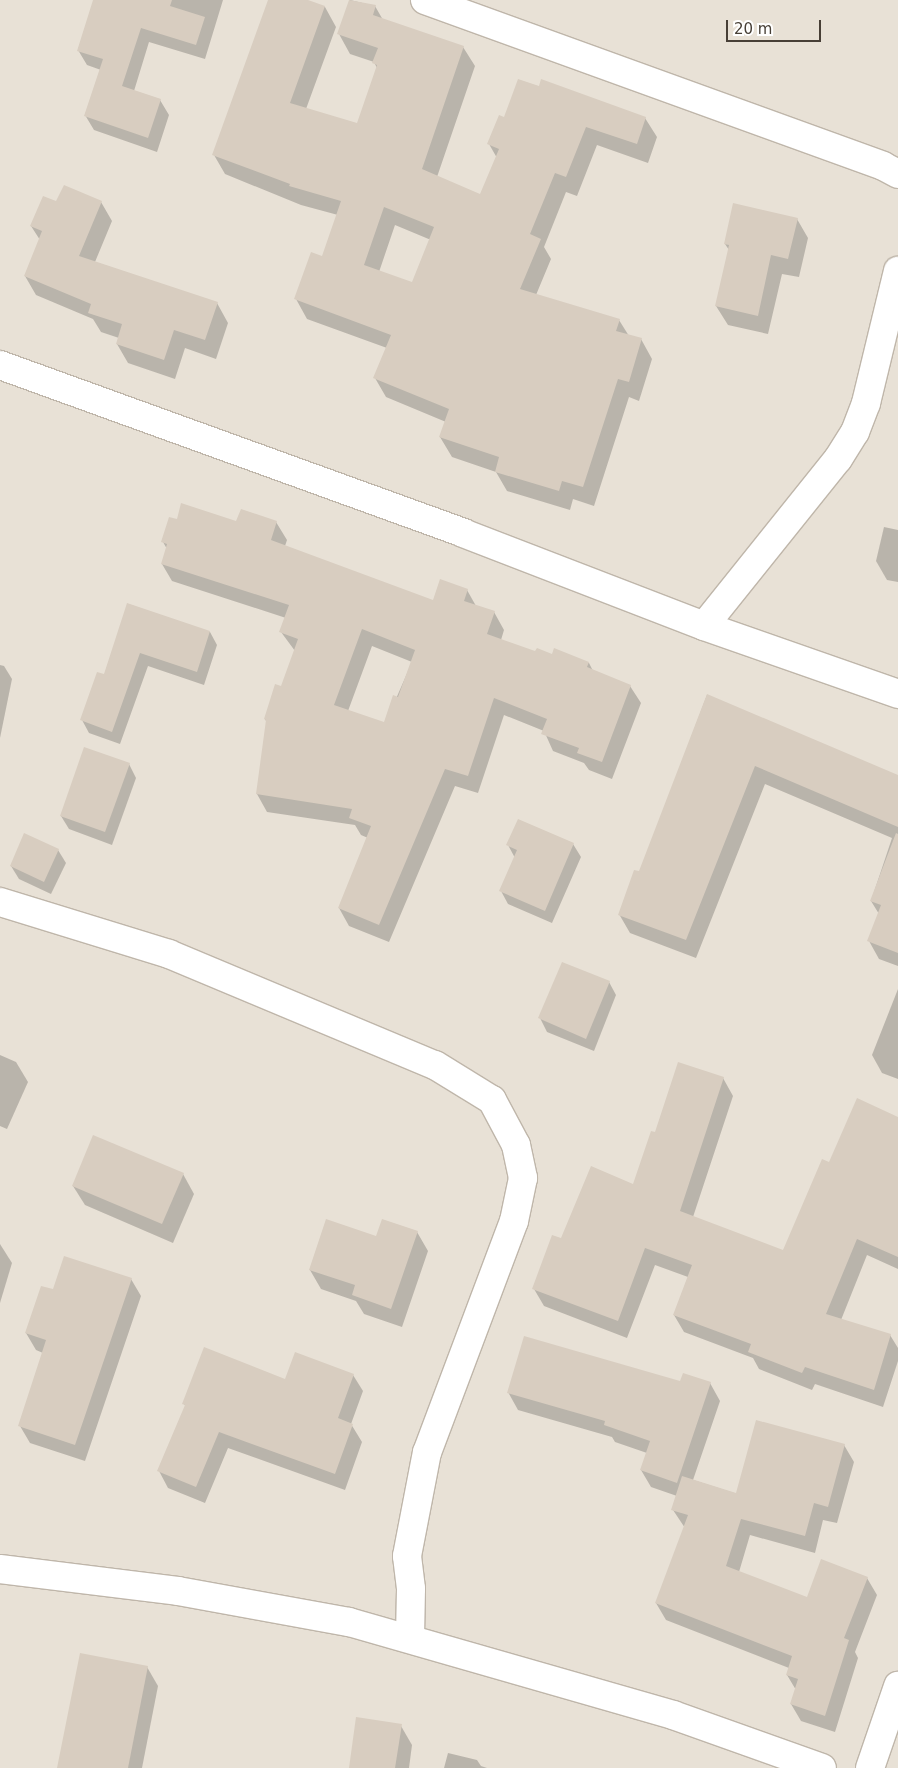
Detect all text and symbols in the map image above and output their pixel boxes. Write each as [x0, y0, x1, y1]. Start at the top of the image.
scale bar [728, 10, 823, 42]
text: 20 m [734, 20, 772, 38]

